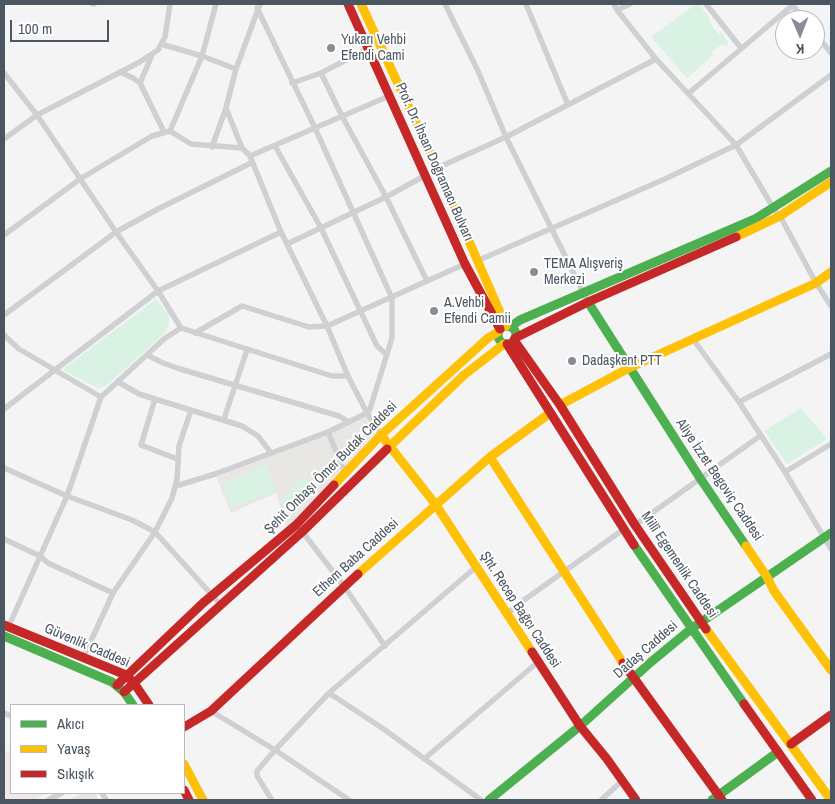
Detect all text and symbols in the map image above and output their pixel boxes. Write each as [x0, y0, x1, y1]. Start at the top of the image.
scale bar [12, 10, 111, 42]
north arrow [775, 10, 825, 60]
text: 100 m [18, 18, 52, 39]
place label: Yukarı Vehbi Efendi Cami [341, 32, 406, 64]
text: K [796, 40, 805, 58]
marker: Yukarı Vehbi Efendi Cami [325, 42, 337, 54]
street label: Prof. Dr. İhsan Doğramacı Bulvarı [391, 80, 477, 244]
place label: TEMA Alışveriş Merkezi [544, 256, 623, 288]
marker: TEMA Alışveriş Merkezi [528, 266, 540, 278]
place label: A.Vehbi Efendi Camii [444, 295, 511, 328]
marker: A.Vehbi Efendi Camii [428, 305, 440, 317]
place label: Dadaşkent PTT [582, 353, 662, 369]
marker: Dadaşkent PTT [566, 355, 578, 367]
street label: Şehit Onbaşı Ömer Budak Caddesi [261, 398, 401, 538]
street label: Aliye İzzet Begoviç Caddesi [672, 416, 766, 544]
street label: Millî Egemenlik Caddesi [637, 509, 721, 621]
street label: Ethem Baba Caddesi [310, 515, 402, 601]
street label: Şht. Recep Bağcı Caddesi [476, 549, 564, 671]
street label: Dadaş Caddesi [611, 618, 681, 682]
street label: Güvenlik Caddesi [42, 620, 132, 672]
legend [10, 704, 185, 794]
text: Akıcı [57, 713, 84, 734]
text: Yavaş [57, 738, 90, 759]
text: Sıkışık [57, 763, 94, 784]

